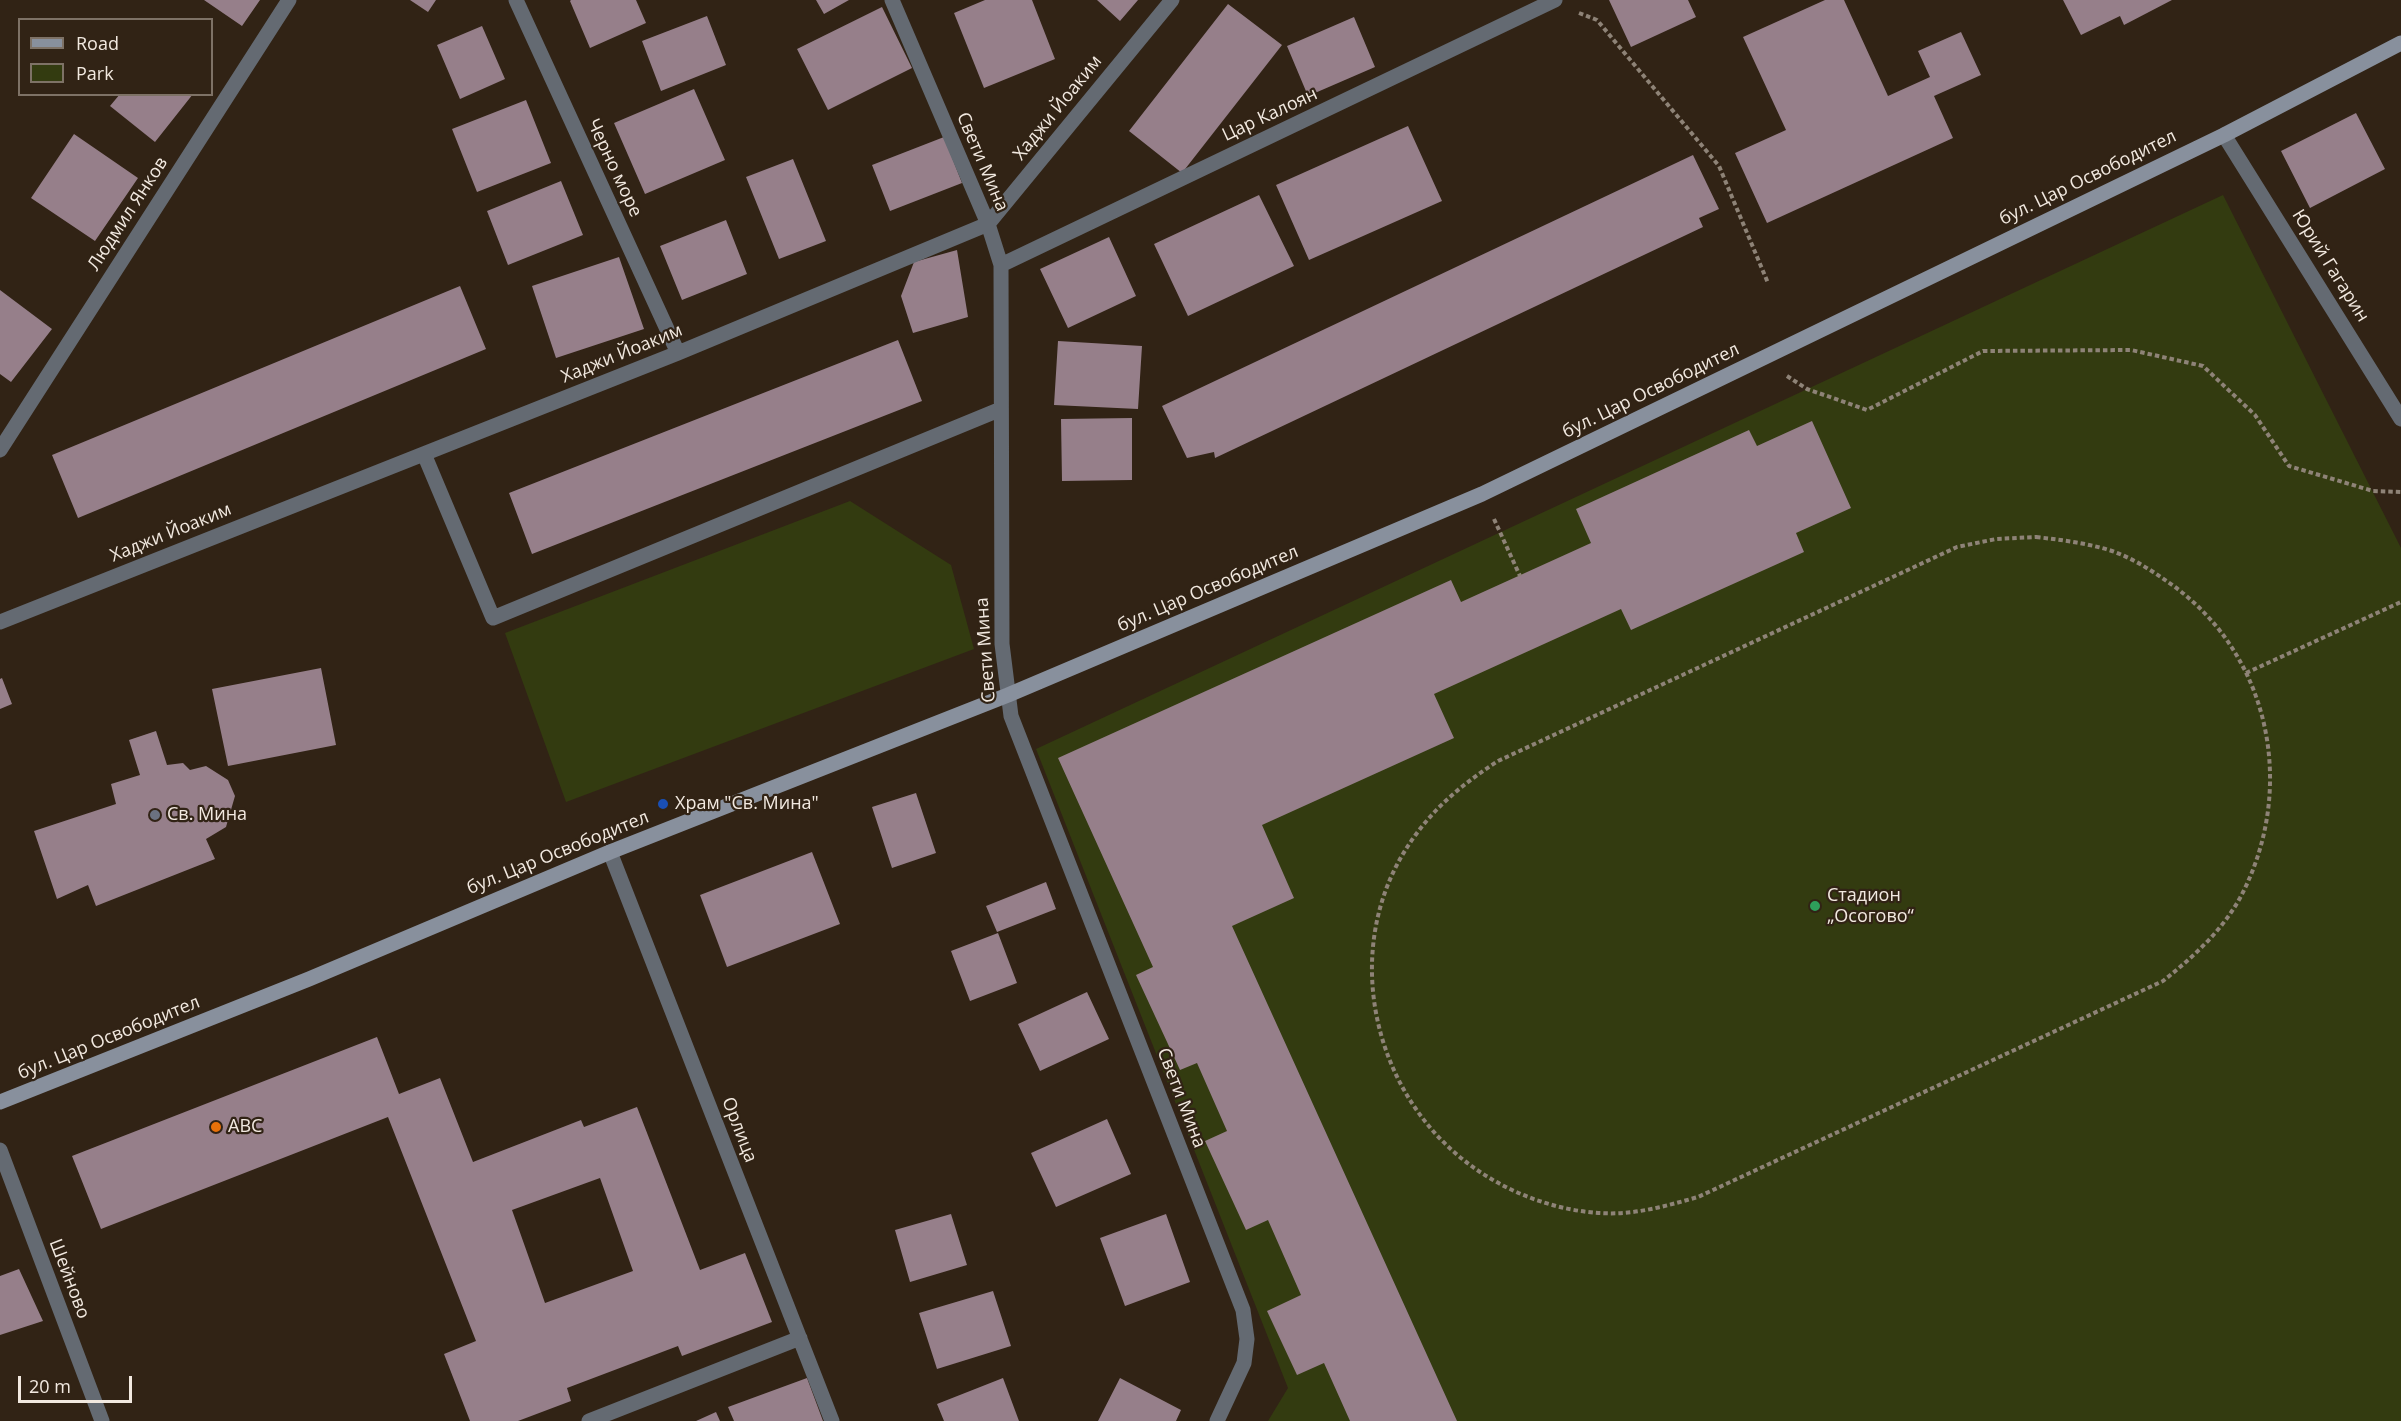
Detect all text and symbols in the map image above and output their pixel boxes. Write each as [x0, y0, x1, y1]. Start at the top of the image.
legend [18, 18, 213, 96]
text: Road [76, 31, 119, 55]
street label: Хаджи Йоаким [1009, 51, 1107, 165]
text: Park [76, 61, 114, 85]
street label: Цар Калоян [1219, 84, 1321, 146]
street label: Свети Мина [951, 109, 1013, 215]
street label: Черно море [582, 116, 646, 220]
street label: бул. Цар Освободител [1996, 126, 2180, 230]
street label: Людмил Янков [83, 153, 173, 275]
street label: Юрий Гагарин [2287, 206, 2373, 326]
street label: Хаджи Йоаким [558, 320, 686, 388]
street label: бул. Цар Освободител [1559, 339, 1743, 443]
street label: Хаджи Йоаким [107, 499, 235, 567]
street label: бул. Цар Освободител [1114, 541, 1302, 637]
street label: Свети Мина [972, 597, 1000, 703]
place label: Храм "Св. Мина" [675, 793, 819, 815]
marker: Храм "Св. Мина" [656, 797, 670, 811]
place label: Св. Мина [167, 804, 247, 826]
street label: бул. Цар Освободител [464, 807, 652, 899]
marker: Св. Мина [148, 808, 162, 822]
place label: Стадион „Осогово“ [1827, 885, 1914, 928]
marker: Стадион „Осогово“ [1808, 899, 1822, 913]
street label: бул. Цар Освободител [15, 992, 203, 1084]
street label: Свети Мина [1152, 1045, 1210, 1151]
street label: Орлица [717, 1094, 761, 1166]
place label: ABC [228, 1116, 262, 1138]
marker: ABC [209, 1120, 223, 1134]
street label: Шейново [44, 1236, 94, 1322]
scale bar [21, 1364, 135, 1402]
text: 20 m [29, 1374, 71, 1398]

